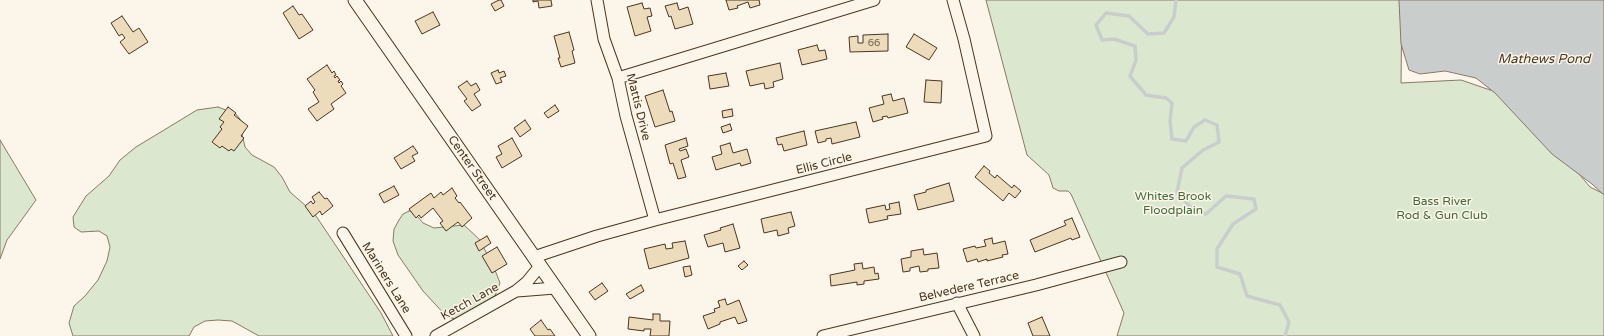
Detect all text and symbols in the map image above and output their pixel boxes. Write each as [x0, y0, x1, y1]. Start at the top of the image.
house number: 66 [868, 37, 880, 49]
water label: Mathews Pond [1498, 52, 1590, 68]
street label: Mattis Drive [623, 72, 653, 142]
street label: Center Street [444, 133, 500, 203]
street label: Ellis Circle [794, 150, 854, 178]
park label: Whites Brook Floodplain [1135, 190, 1211, 218]
park label: Bass River Rod & Gun Club [1396, 195, 1488, 223]
street label: Mariners Lane [358, 240, 414, 316]
street label: Belvedere Terrace [918, 268, 1020, 306]
street label: Ketch Lane [439, 280, 501, 324]

